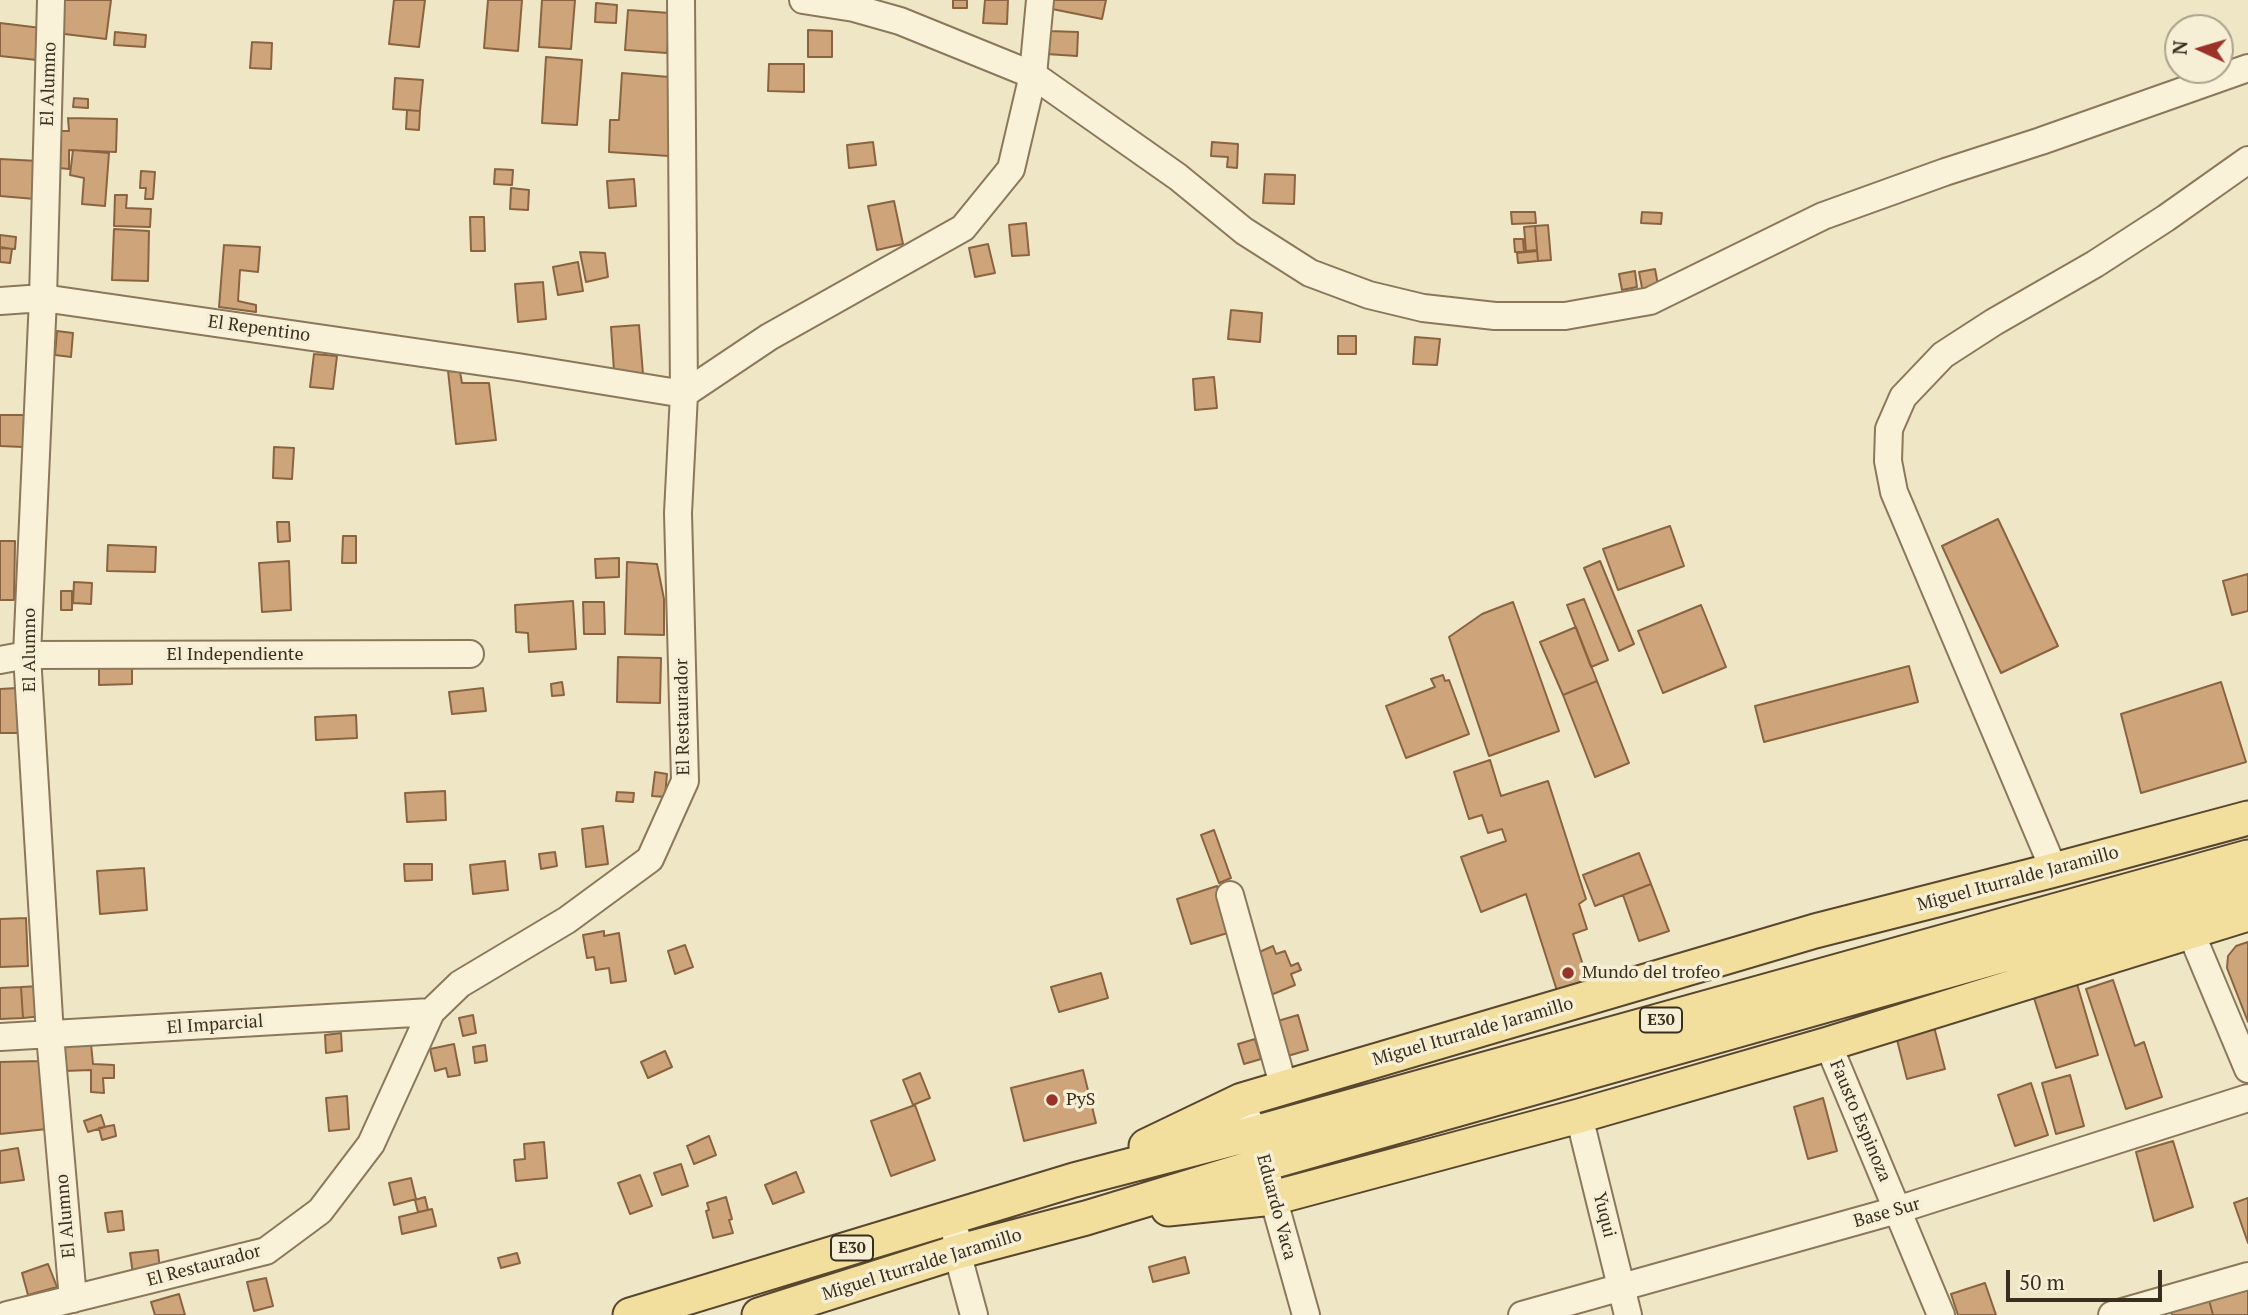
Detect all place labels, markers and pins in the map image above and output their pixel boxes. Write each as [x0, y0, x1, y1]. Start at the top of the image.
place label: Mundo del trofeo [1582, 962, 1720, 984]
marker: Mundo del trofeo [1560, 965, 1576, 981]
place label: PyS [1066, 1089, 1095, 1111]
marker: PyS [1044, 1092, 1060, 1108]

